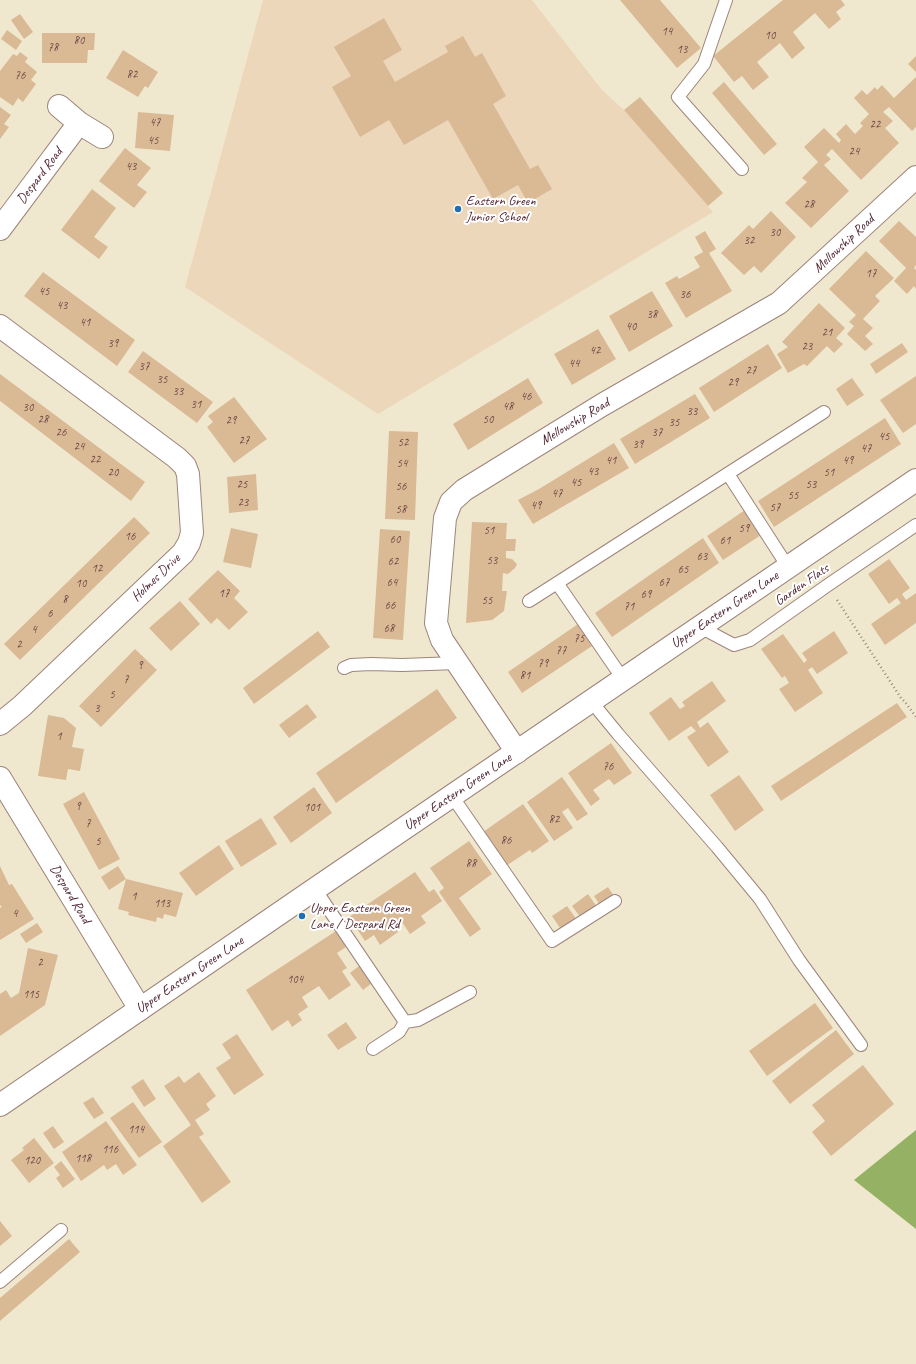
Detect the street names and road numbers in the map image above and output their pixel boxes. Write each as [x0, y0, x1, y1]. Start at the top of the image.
street label: Despard Road [13, 145, 67, 207]
street label: Mellowship Road [810, 211, 878, 277]
street label: Mellowship Road [537, 395, 613, 449]
street label: Holmes Drive [128, 551, 184, 605]
street label: Garden Flats [772, 560, 832, 610]
street label: Upper Eastern Green Lane [668, 568, 782, 652]
street label: Upper Eastern Green Lane [401, 750, 515, 834]
street label: Despard Road [46, 861, 94, 927]
street label: Upper Eastern Green Lane [133, 933, 247, 1017]

